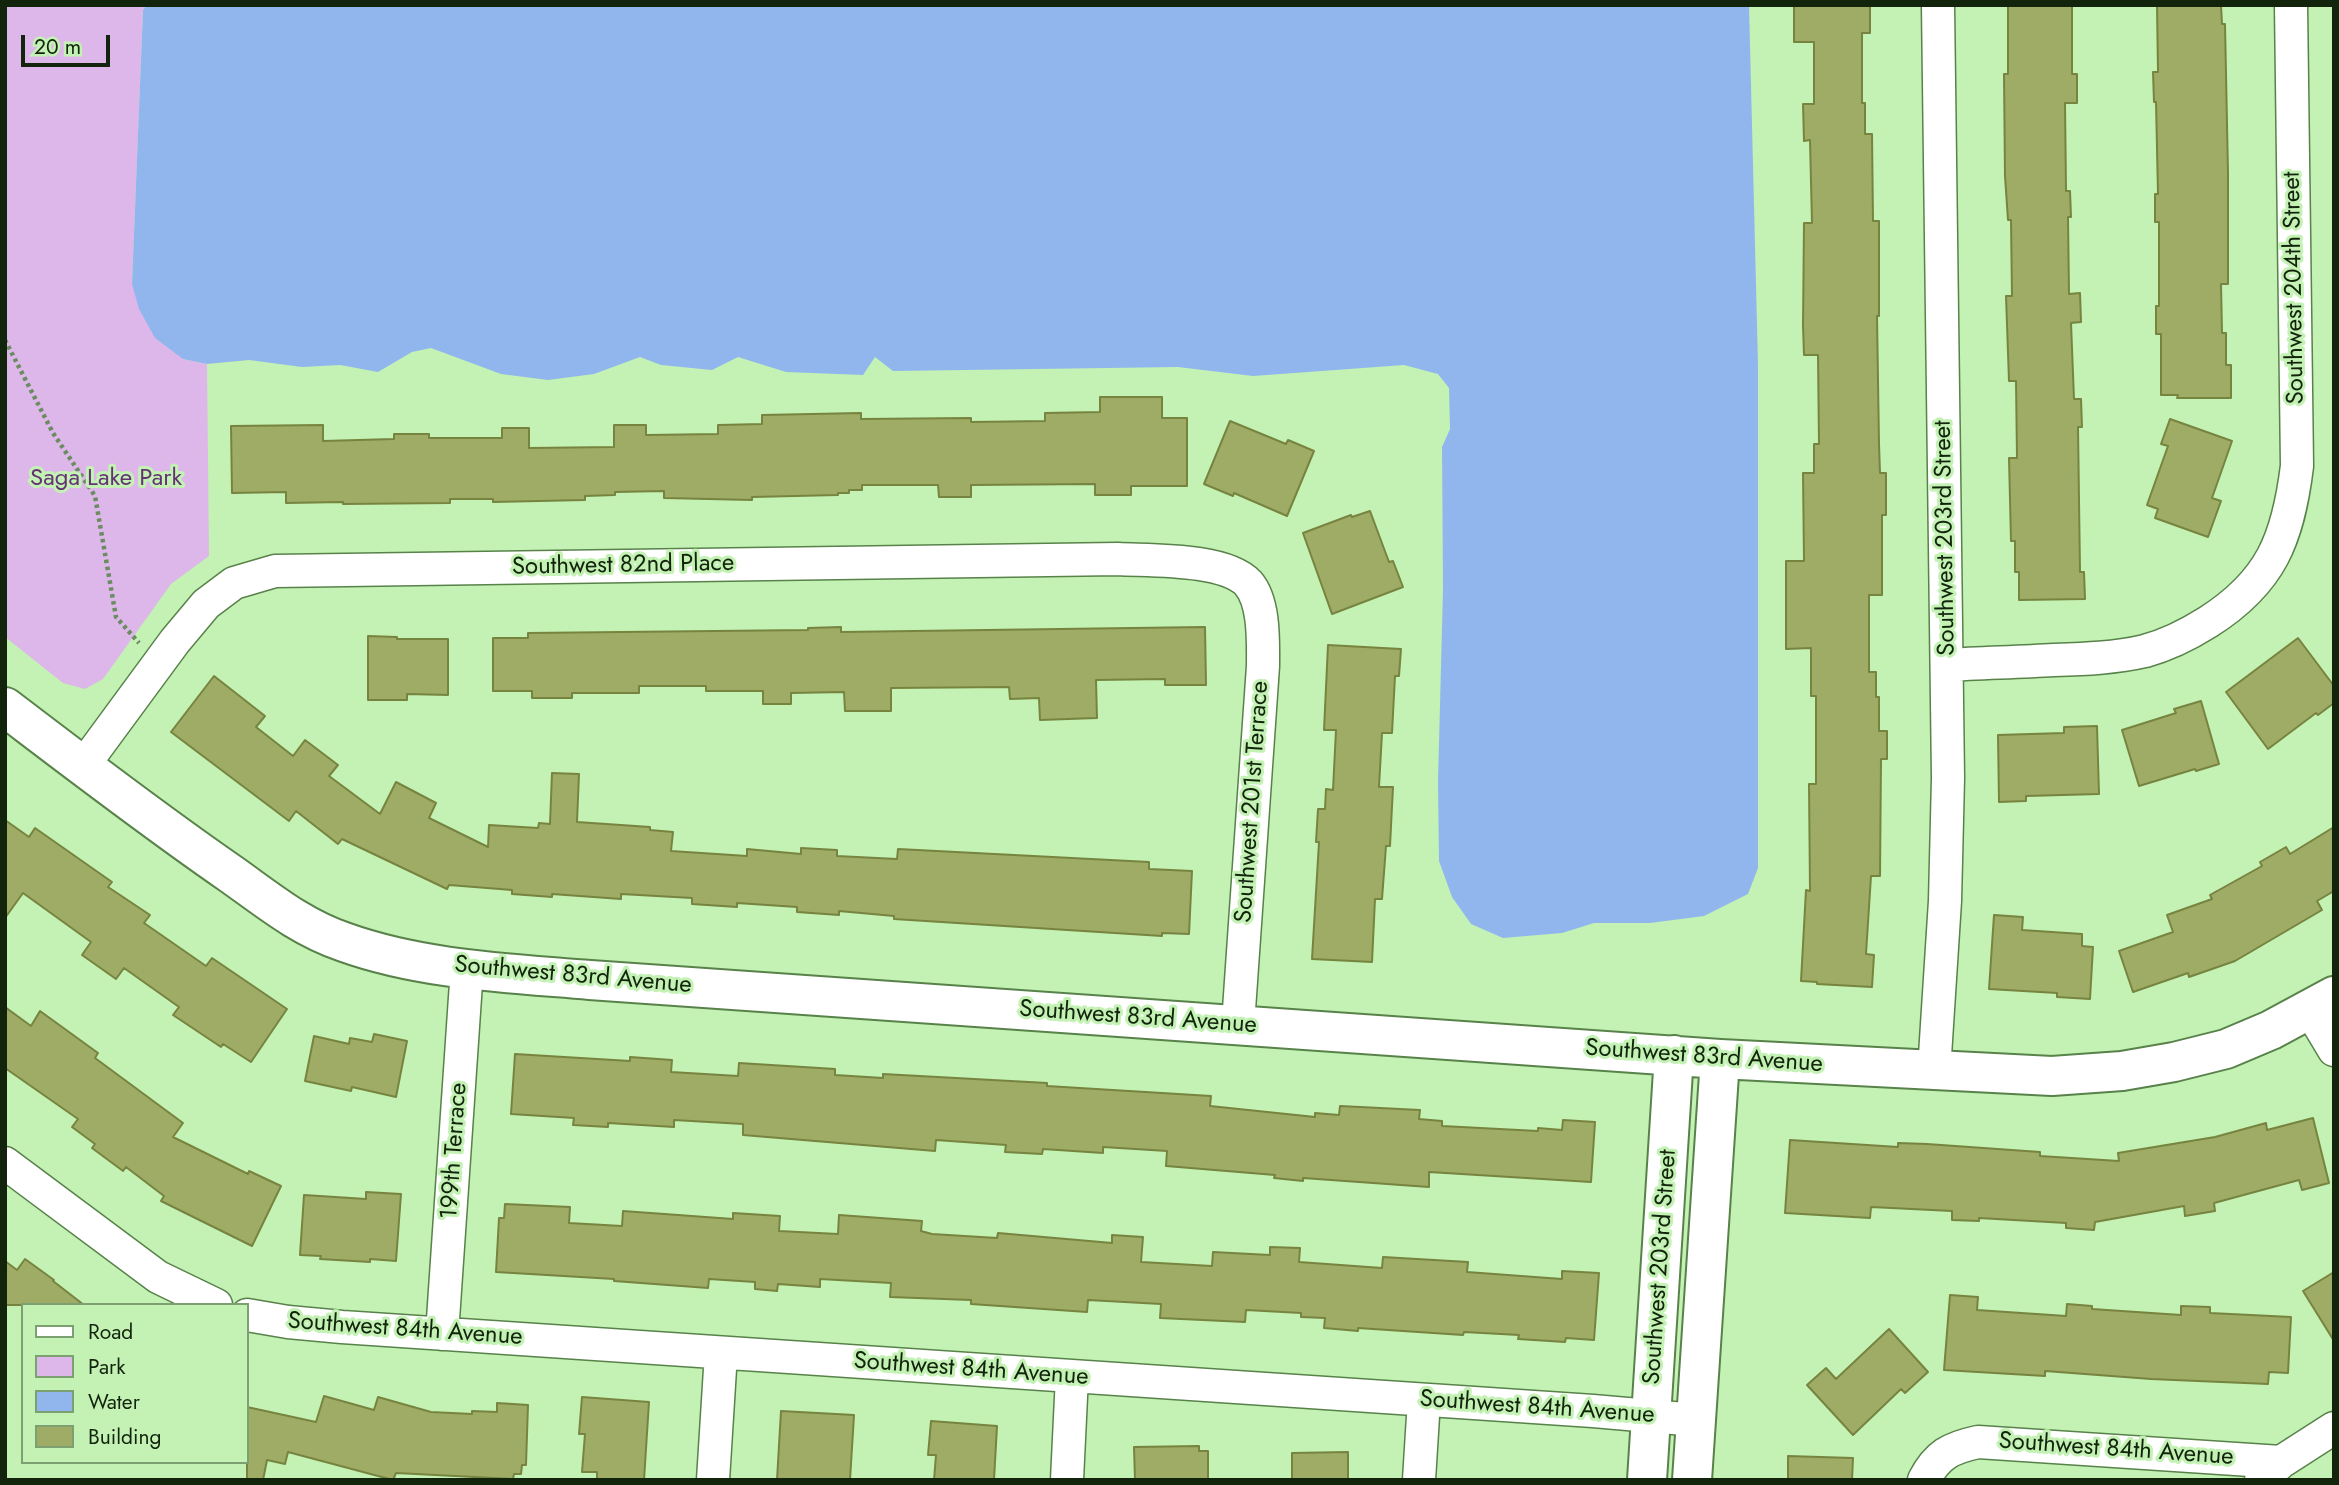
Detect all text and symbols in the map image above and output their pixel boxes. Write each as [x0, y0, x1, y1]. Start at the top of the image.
scale bar [24, 21, 114, 65]
text: 20 m [34, 32, 81, 62]
street label: Southwest 204th Street [2279, 171, 2311, 405]
street label: Southwest 203rd Street [1930, 420, 1962, 656]
park label: Saga Lake Park [30, 465, 182, 493]
street label: Southwest 82nd Place [512, 550, 734, 582]
street label: Southwest 201st Terrace [1230, 680, 1276, 924]
street label: Southwest 83rd Avenue [453, 951, 693, 1001]
street label: Southwest 83rd Avenue [1018, 995, 1258, 1041]
street label: Southwest 83rd Avenue [1584, 1034, 1824, 1080]
street label: 199th Terrace [436, 1082, 474, 1220]
street label: Southwest 203rd Street [1638, 1148, 1684, 1386]
legend [21, 1303, 248, 1464]
street label: Southwest 84th Avenue [287, 1307, 523, 1353]
text: Road [88, 1317, 133, 1347]
street label: Southwest 84th Avenue [853, 1347, 1089, 1393]
text: Park [88, 1352, 125, 1382]
street label: Southwest 84th Avenue [1419, 1385, 1655, 1431]
text: Water [88, 1387, 140, 1417]
text: Building [88, 1422, 161, 1452]
street label: Southwest 84th Avenue [1998, 1427, 2234, 1473]

